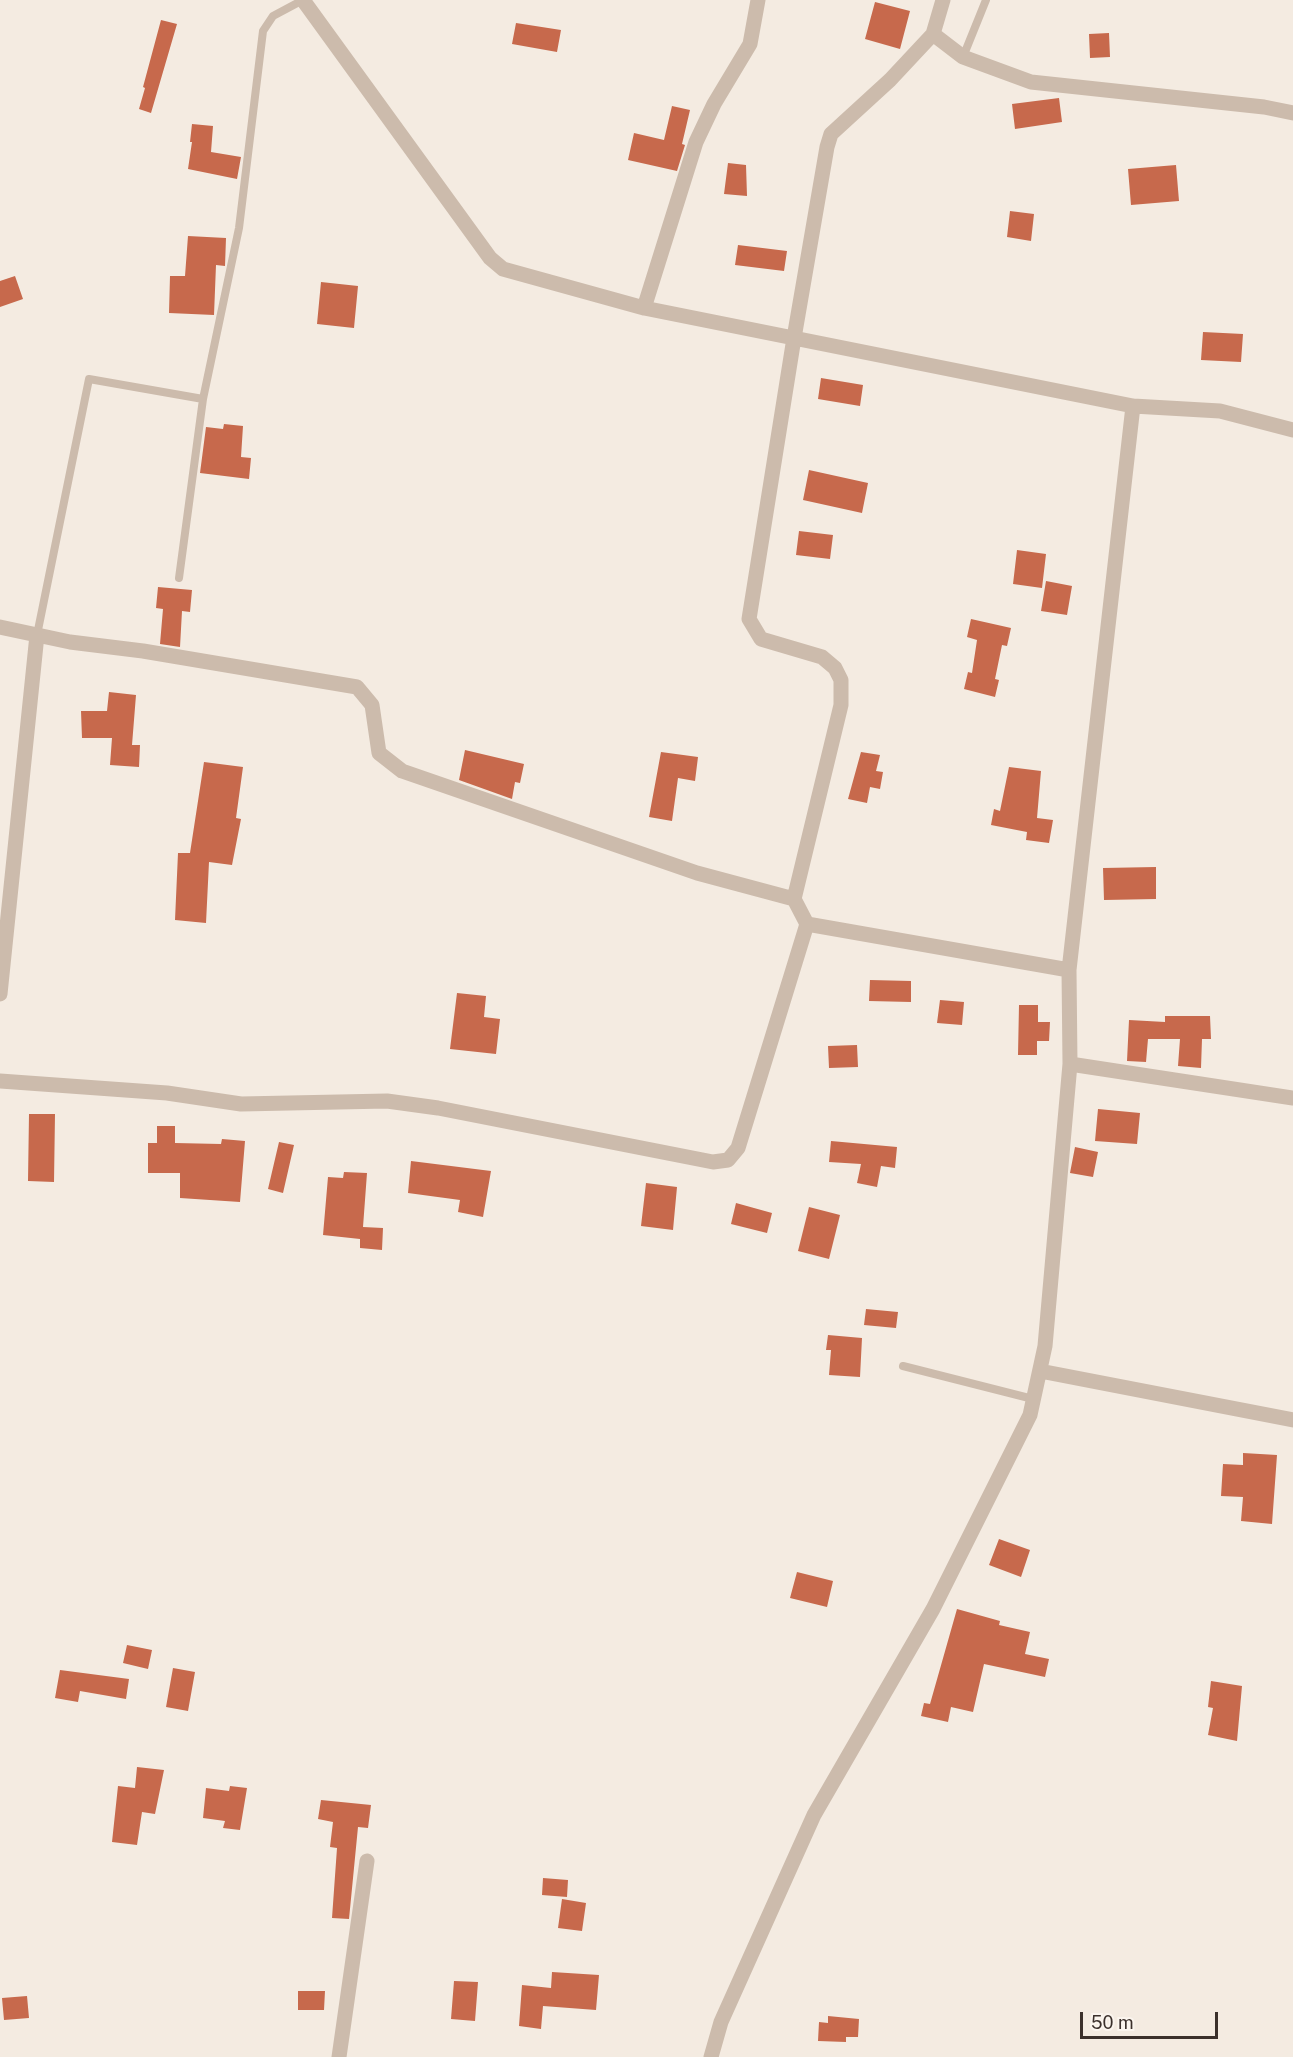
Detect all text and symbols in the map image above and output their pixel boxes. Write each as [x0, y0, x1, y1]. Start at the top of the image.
scale bar [1083, 2000, 1221, 2038]
text: 50 m [1091, 2012, 1134, 2033]

